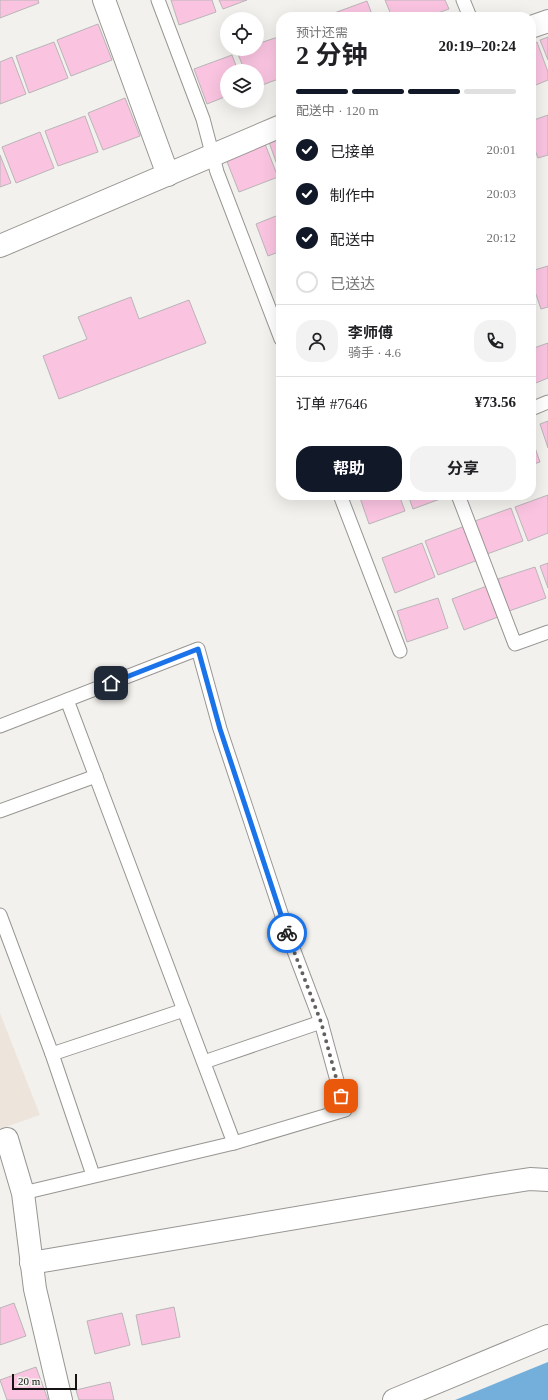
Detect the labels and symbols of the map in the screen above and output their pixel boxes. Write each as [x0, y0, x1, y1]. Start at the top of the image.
pin [94, 666, 128, 700]
courier [267, 913, 307, 953]
pin [324, 1079, 358, 1113]
scale bar [12, 1372, 77, 1391]

